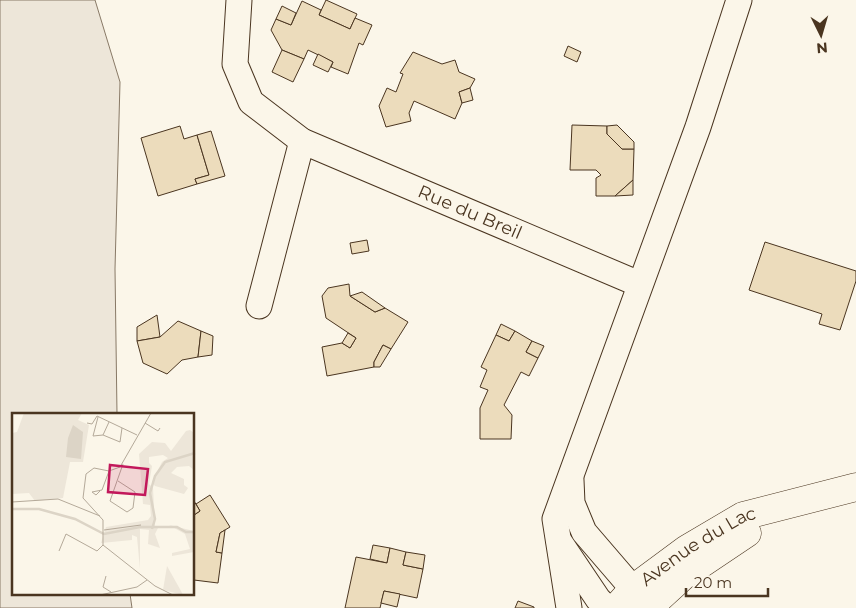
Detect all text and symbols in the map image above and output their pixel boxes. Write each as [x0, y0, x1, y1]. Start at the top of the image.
north arrow [796, 10, 846, 60]
text: N [816, 38, 829, 57]
street label: Rue du Breil [415, 180, 525, 244]
inset map [12, 413, 195, 596]
street label: Avenue du Lac [636, 502, 758, 591]
scale bar [686, 566, 768, 598]
text: 20 m [694, 573, 732, 592]

